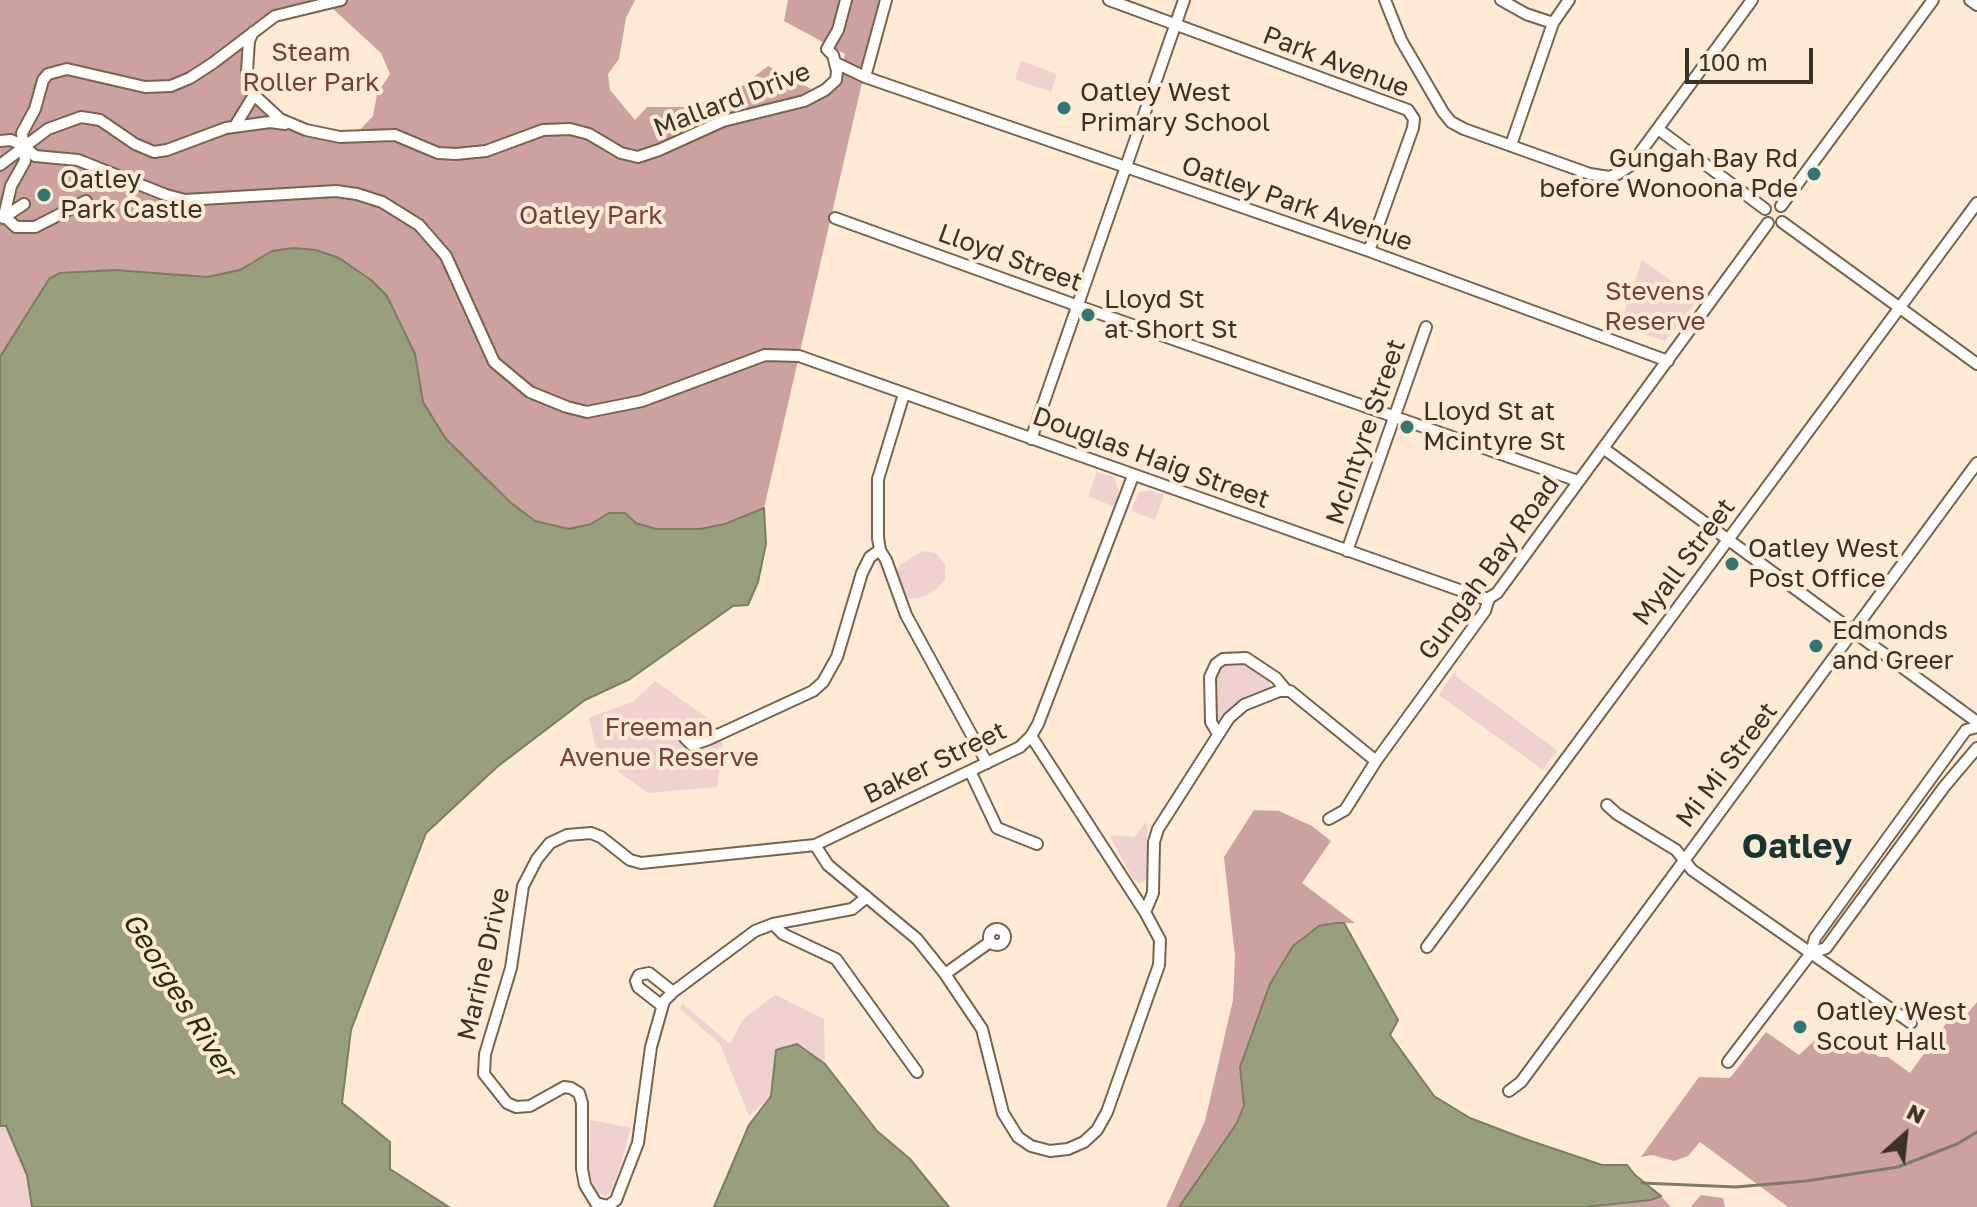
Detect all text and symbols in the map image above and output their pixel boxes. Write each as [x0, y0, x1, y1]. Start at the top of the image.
street label: Park Avenue [1258, 20, 1414, 104]
scale bar [1689, 32, 1817, 82]
park label: Steam Roller Park [242, 37, 380, 98]
text: 100 m [1699, 47, 1768, 76]
street label: Mallard Drive [649, 56, 815, 144]
place label: Oatley West Primary School [1080, 77, 1270, 138]
marker: Oatley West Primary School [1055, 99, 1073, 117]
place label: Gungah Bay Rd before Wonoona Pde [1539, 143, 1798, 204]
street label: Oatley Park Avenue [1177, 150, 1417, 258]
place label: Oatley Park Castle [60, 164, 202, 226]
marker: Gungah Bay Rd before Wonoona Pde [1805, 165, 1823, 183]
marker: Oatley Park Castle [35, 186, 53, 204]
park label: Oatley Park [519, 200, 663, 232]
street label: Lloyd Street [934, 217, 1086, 299]
park label: Stevens Reserve [1604, 276, 1706, 338]
place label: Lloyd St at Short St [1104, 284, 1238, 346]
marker: Lloyd St at Short St [1079, 306, 1097, 324]
street label: McIntyre Street [1320, 335, 1412, 529]
place label: Lloyd St at Mcintyre St [1423, 396, 1566, 458]
street label: Douglas Haig Street [1028, 401, 1274, 515]
marker: Lloyd St at Mcintyre St [1398, 418, 1416, 436]
street label: Gungah Bay Road [1412, 470, 1566, 666]
street label: Myall Street [1626, 492, 1742, 632]
place label: Oatley West Post Office [1748, 533, 1899, 594]
marker: Oatley West Post Office [1723, 555, 1741, 573]
place label: Edmonds and Greer [1832, 615, 1954, 676]
marker: Edmonds and Greer [1807, 637, 1825, 655]
street label: Mi Mi Street [1670, 696, 1784, 834]
park label: Freeman Avenue Reserve [559, 712, 759, 774]
street label: Baker Street [859, 715, 1011, 811]
district label: Oatley [1742, 827, 1852, 867]
street label: Marine Drive [451, 884, 517, 1044]
water label: Georges River [115, 907, 243, 1083]
place label: Oatley West Scout Hall [1816, 996, 1967, 1058]
marker: Oatley West Scout Hall [1791, 1018, 1809, 1036]
north arrow [1865, 1095, 1945, 1175]
text: N [1903, 1097, 1930, 1129]

